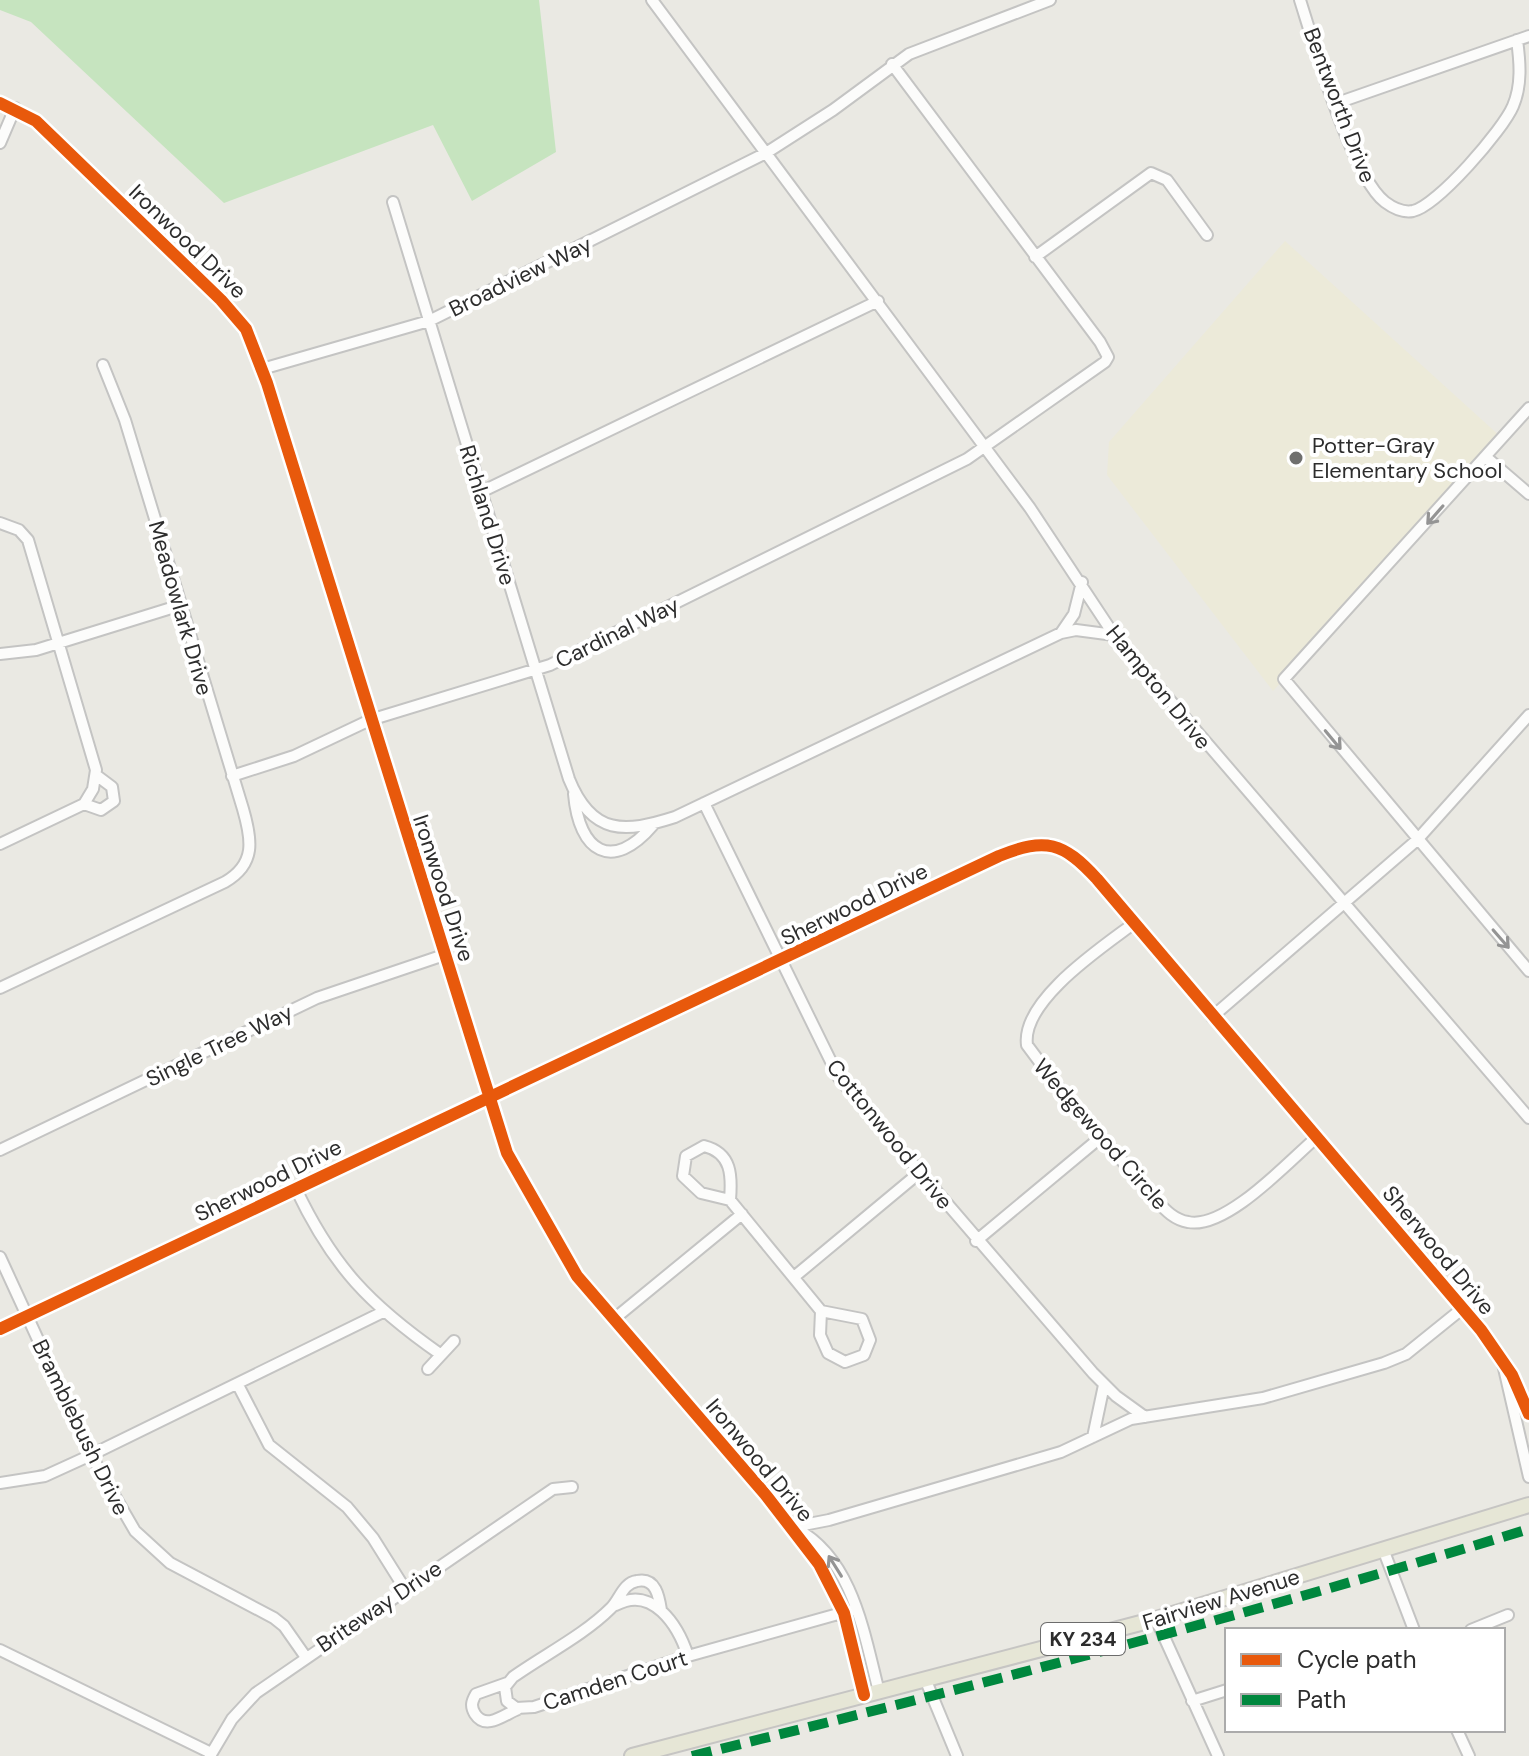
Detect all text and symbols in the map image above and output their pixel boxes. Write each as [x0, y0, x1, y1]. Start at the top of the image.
street label: Bentworth Drive [1297, 24, 1382, 187]
street label: Ironwood Drive [123, 178, 253, 305]
street label: Broadview Way [444, 229, 596, 324]
place label: Potter-Gray Elementary School [1312, 431, 1502, 485]
street label: Richland Drive [452, 442, 523, 589]
marker: Potter-Gray Elementary School [1287, 449, 1305, 467]
one-way arrow [1426, 505, 1444, 525]
street label: Meadowlark Drive [142, 518, 219, 699]
street label: Cardinal Way [551, 590, 684, 675]
street label: Hampton Drive [1100, 619, 1218, 755]
one-way arrow [1324, 729, 1342, 750]
street label: Ironwood Drive [406, 811, 481, 965]
street label: Sherwood Drive [776, 856, 933, 953]
one-way arrow [1491, 928, 1509, 948]
street label: Single Tree Way [141, 997, 297, 1094]
street label: Cottonwood Drive [820, 1053, 959, 1215]
street label: Wedgewood Circle [1027, 1053, 1174, 1216]
street label: Sherwood Drive [190, 1132, 347, 1229]
street label: Sherwood Drive [1376, 1180, 1501, 1321]
street label: Bramblebush Drive [25, 1335, 136, 1520]
street label: Ironwood Drive [699, 1392, 820, 1528]
street label: Briteway Drive [311, 1554, 448, 1659]
one-way arrow [826, 1555, 842, 1578]
street label: Fairview Avenue [1139, 1562, 1303, 1637]
road number: KY 234 [1041, 1623, 1125, 1655]
legend [1225, 1628, 1505, 1732]
street label: Camden Court [539, 1643, 691, 1717]
text: Cycle path [1297, 1644, 1416, 1675]
text: Path [1297, 1684, 1346, 1715]

